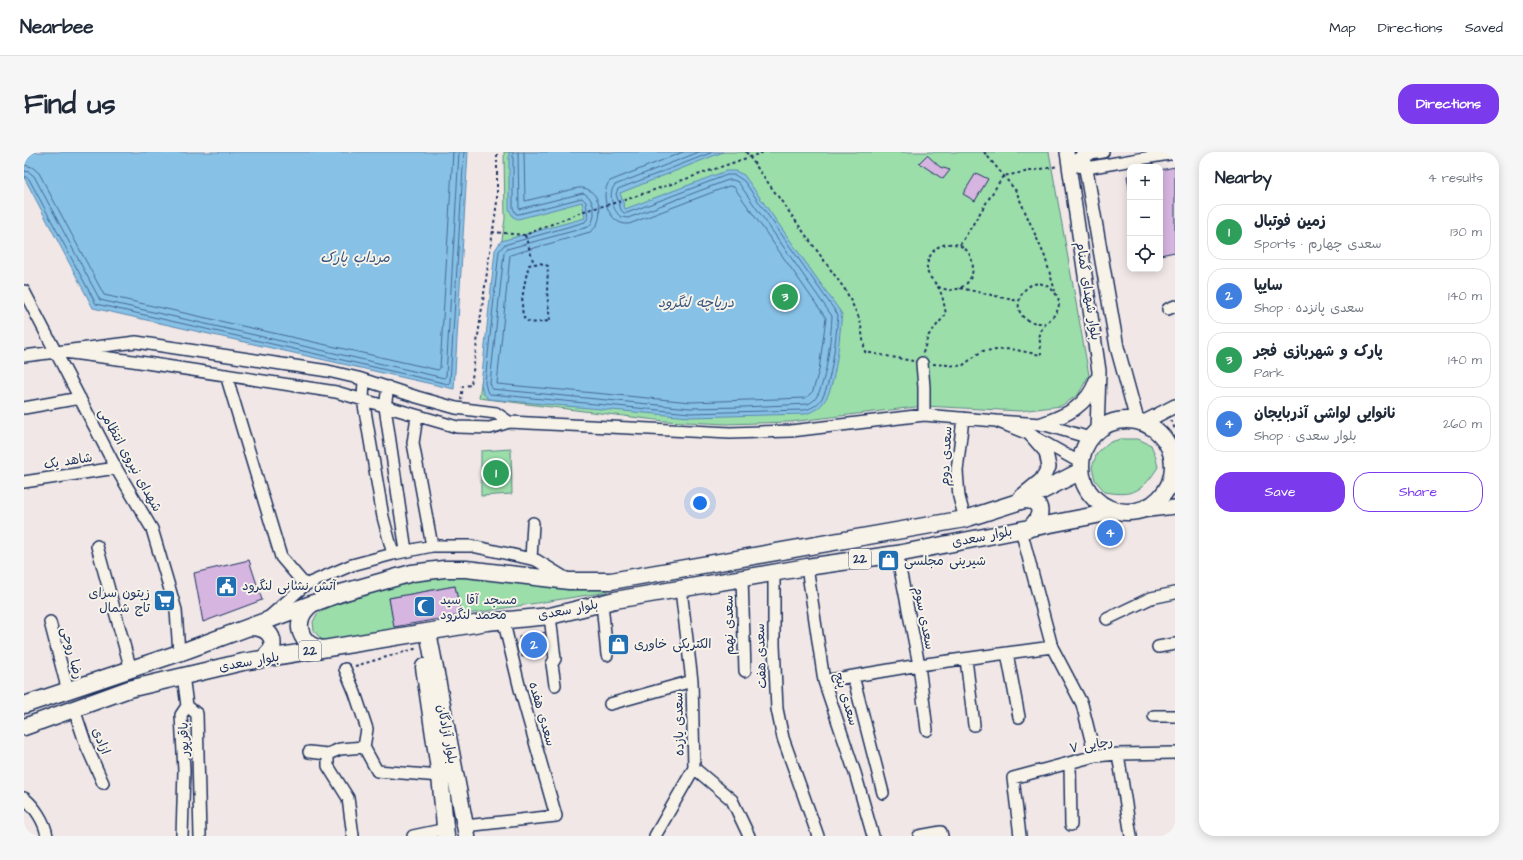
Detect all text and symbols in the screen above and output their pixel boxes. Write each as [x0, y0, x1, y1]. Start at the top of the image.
text: Nearbee [20, 14, 94, 41]
text: Map [1329, 18, 1356, 38]
text: Directions [1378, 18, 1443, 38]
text: Saved [1465, 18, 1503, 38]
button: Directions [1398, 84, 1499, 124]
text: Find us [24, 85, 115, 124]
map controls [1127, 164, 1163, 272]
button: + [1127, 164, 1163, 200]
text: Nearby [1215, 166, 1272, 190]
text: 4 results [1428, 169, 1483, 187]
button: − [1127, 200, 1163, 236]
text: زمین فوتبال [1254, 211, 1326, 232]
text: 1 [1228, 223, 1230, 241]
text: 130 m [1450, 223, 1482, 241]
text: Sports · سعدی چهارم [1254, 235, 1382, 253]
button: locate [1127, 236, 1163, 272]
street label: بلوار شهدای گمنام [1070, 240, 1105, 342]
water label: مرداب پارک [320, 248, 390, 268]
text: سایپا [1254, 275, 1283, 296]
pin: 3 [772, 282, 798, 312]
text: 2 [1225, 287, 1233, 305]
text: 140 m [1448, 287, 1482, 305]
water label: دریاچه لنگرود [658, 293, 734, 313]
text: Shop · سعدی پانزده [1254, 299, 1364, 317]
text: پارک و شهربازی فجر [1254, 341, 1383, 362]
text: 3 [1226, 351, 1232, 369]
text: 140 m [1448, 351, 1482, 369]
text: Park [1254, 364, 1284, 382]
text: نانوایی لواشی آذربایجان [1254, 403, 1397, 424]
street label: شهدای نیروی انتظامی [94, 405, 166, 515]
text: 4 [1225, 415, 1233, 433]
text: 260 m [1443, 415, 1482, 433]
street label: سعدی دوم [935, 425, 958, 487]
text: Shop · بلوار سعدی [1254, 427, 1357, 445]
street label: شاهد یک [42, 448, 94, 474]
pin: 1 [483, 458, 509, 488]
button: Save [1215, 472, 1345, 512]
button: Share [1353, 472, 1483, 512]
your location [690, 493, 710, 513]
pin: 4 [1097, 518, 1123, 548]
street label: بلوار سعدی [950, 522, 1014, 552]
shop icon: شیرینی مجلسی [876, 548, 902, 574]
road number: 22 [849, 549, 871, 569]
place label: شیرینی مجلسی [904, 552, 986, 570]
public building icon: آتش نشانی لنگرود [214, 573, 240, 599]
place label: آتش نشانی لنگرود [242, 577, 337, 595]
place label: زیتون سرای تاج شمال [89, 584, 150, 617]
street label: سعدی سوم [908, 585, 939, 651]
supermarket icon: زیتون سرای تاج شمال [152, 587, 178, 613]
place label: مسجد آقا سید محمد لنگرود [440, 591, 517, 624]
mosque icon: مسجد آقا سید محمد لنگرود [412, 594, 438, 620]
street label: بلوار سعدی [536, 595, 600, 625]
street label: سعدی نهم [719, 595, 740, 655]
street label: سعدی هفت [751, 623, 771, 689]
street label: رضا روحی [56, 625, 88, 681]
pin: 2 [521, 630, 547, 660]
shop icon: الکتریکی خاوری [605, 631, 631, 657]
place label: الکتریکی خاوری [634, 635, 711, 653]
road number: 22 [299, 641, 321, 661]
street label: بلوار سعدی [217, 648, 281, 676]
street label: سعدی پنج [829, 670, 863, 728]
street label: سعدی هفده [524, 680, 560, 748]
street label: سعدی یازده [669, 692, 689, 756]
street label: بلوار آزادگان [432, 703, 462, 765]
street label: باقرپور [174, 722, 194, 757]
street label: ازادی [88, 725, 114, 757]
street label: رجایی ۷ [1068, 732, 1114, 758]

